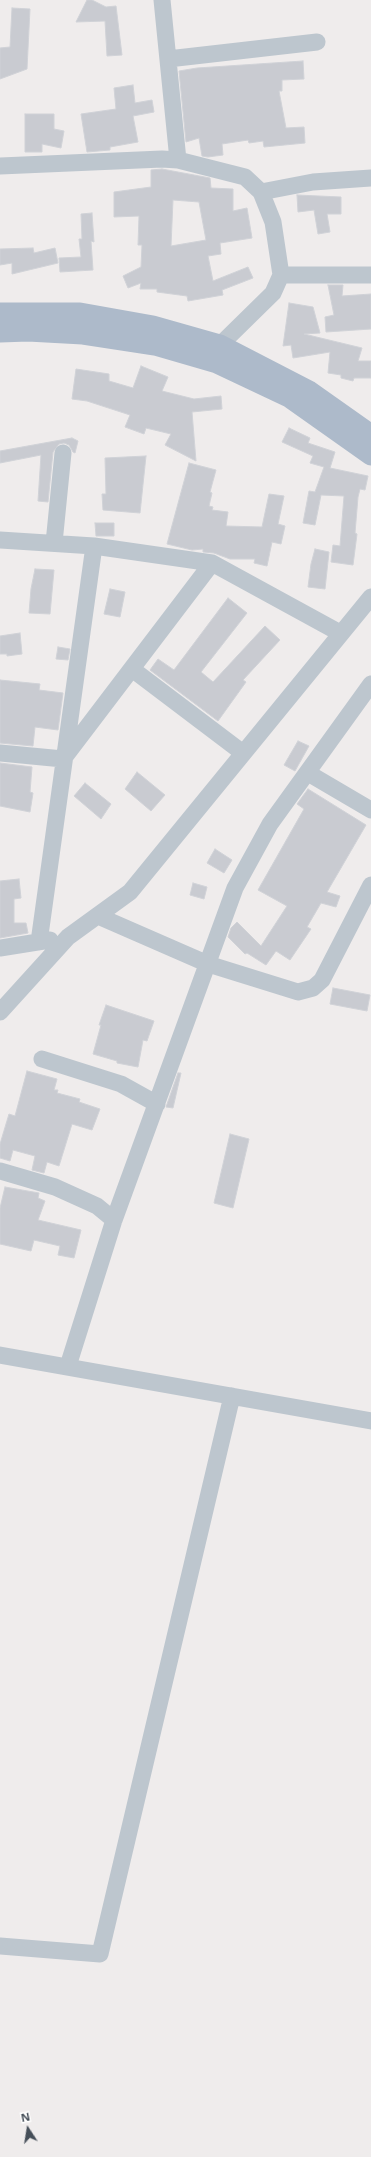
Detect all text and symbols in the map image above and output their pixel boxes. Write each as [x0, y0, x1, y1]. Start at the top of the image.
north arrow [8, 2109, 48, 2149]
text: N [19, 2109, 31, 2125]

